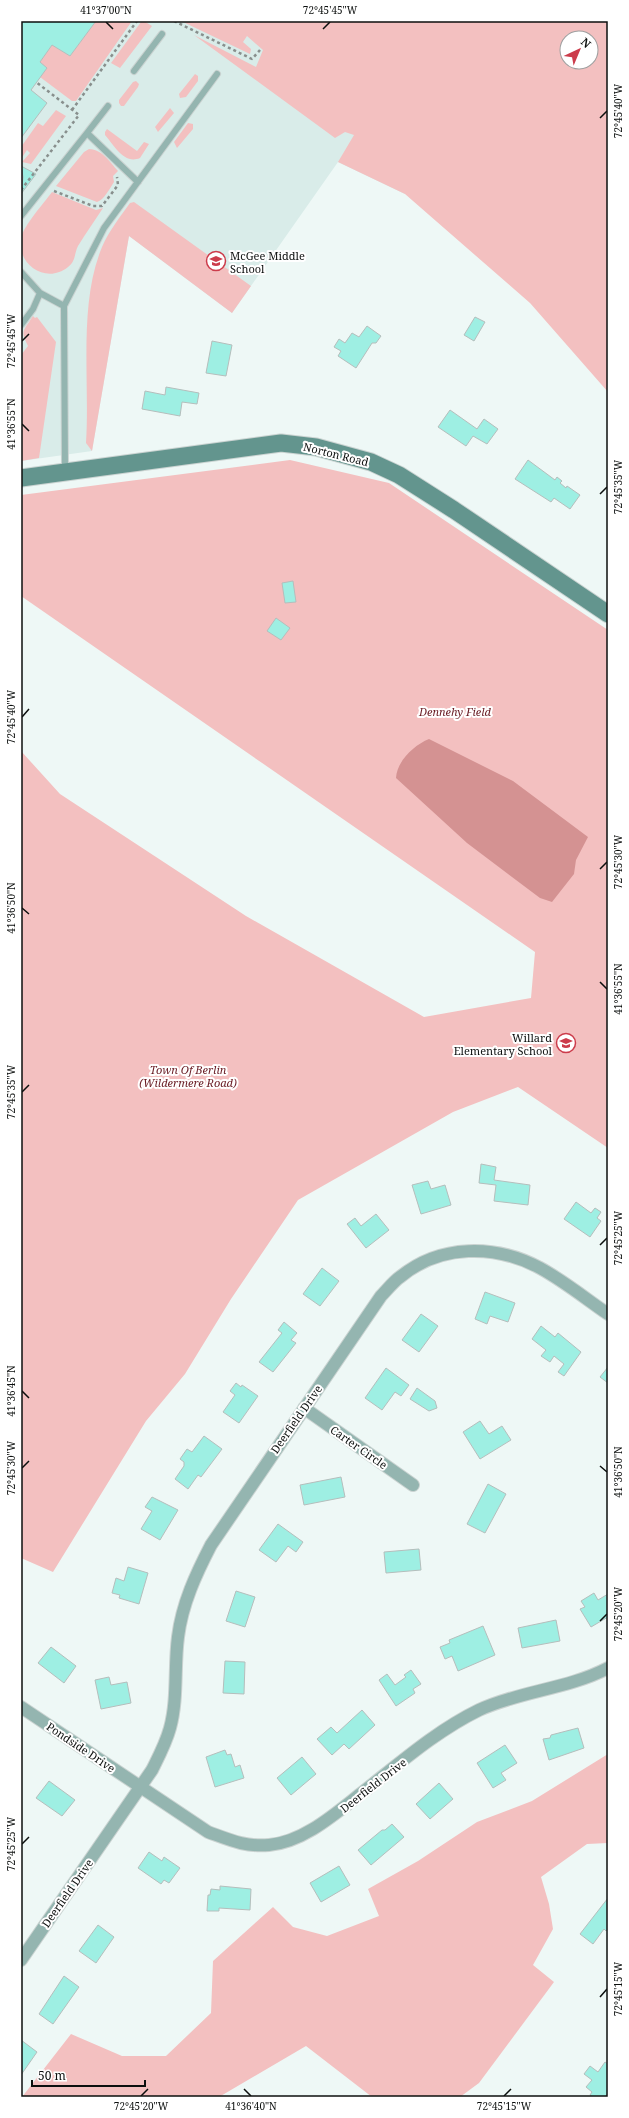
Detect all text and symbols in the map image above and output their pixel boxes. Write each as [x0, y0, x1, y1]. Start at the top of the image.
text: 41°37'00"N [80, 3, 132, 17]
text: 72°45'45"W [303, 3, 358, 17]
north arrow [559, 30, 599, 70]
text: N [578, 34, 595, 51]
text: 72°45'40"W [611, 83, 625, 138]
place label: McGee Middle School [230, 248, 305, 276]
school or university icon: McGee Middle School [205, 250, 227, 272]
text: 72°45'45"W [4, 313, 18, 368]
text: 41°36'55"N [4, 398, 18, 450]
street label: Norton Road [302, 439, 370, 469]
text: 72°45'35"W [611, 459, 625, 514]
text: 72°45'40"W [4, 689, 18, 744]
park label: Dennehy Field [418, 704, 492, 719]
text: 72°45'30"W [611, 834, 625, 889]
text: 41°36'50"N [4, 882, 18, 934]
text: 41°36'55"N [611, 963, 625, 1015]
place label: Willard Elementary School [454, 1030, 553, 1058]
school or university icon: Willard Elementary School [555, 1032, 577, 1054]
park label: Town Of Berlin (Wildermere Road) [139, 1062, 237, 1090]
text: 72°45'35"W [4, 1064, 18, 1119]
text: 72°45'25"W [611, 1210, 625, 1265]
text: 41°36'45"N [4, 1365, 18, 1417]
street label: Deerfield Drive [267, 1382, 325, 1456]
street label: Carter Circle [328, 1422, 390, 1472]
text: 72°45'30"W [4, 1440, 18, 1495]
text: 41°36'50"N [611, 1446, 625, 1498]
text: 72°45'20"W [611, 1586, 625, 1641]
street label: Pondside Drive [44, 1718, 118, 1776]
street label: Deerfield Drive [337, 1754, 409, 1816]
text: 72°45'25"W [4, 1816, 18, 1871]
street label: Deerfield Drive [38, 1856, 96, 1930]
text: 72°45'15"W [611, 1961, 625, 2016]
scale bar [32, 2062, 145, 2088]
text: 50 m [38, 2067, 66, 2084]
text: 72°45'20"W [114, 2099, 169, 2113]
text: 41°36'40"N [225, 2099, 277, 2113]
text: 72°45'15"W [477, 2099, 532, 2113]

